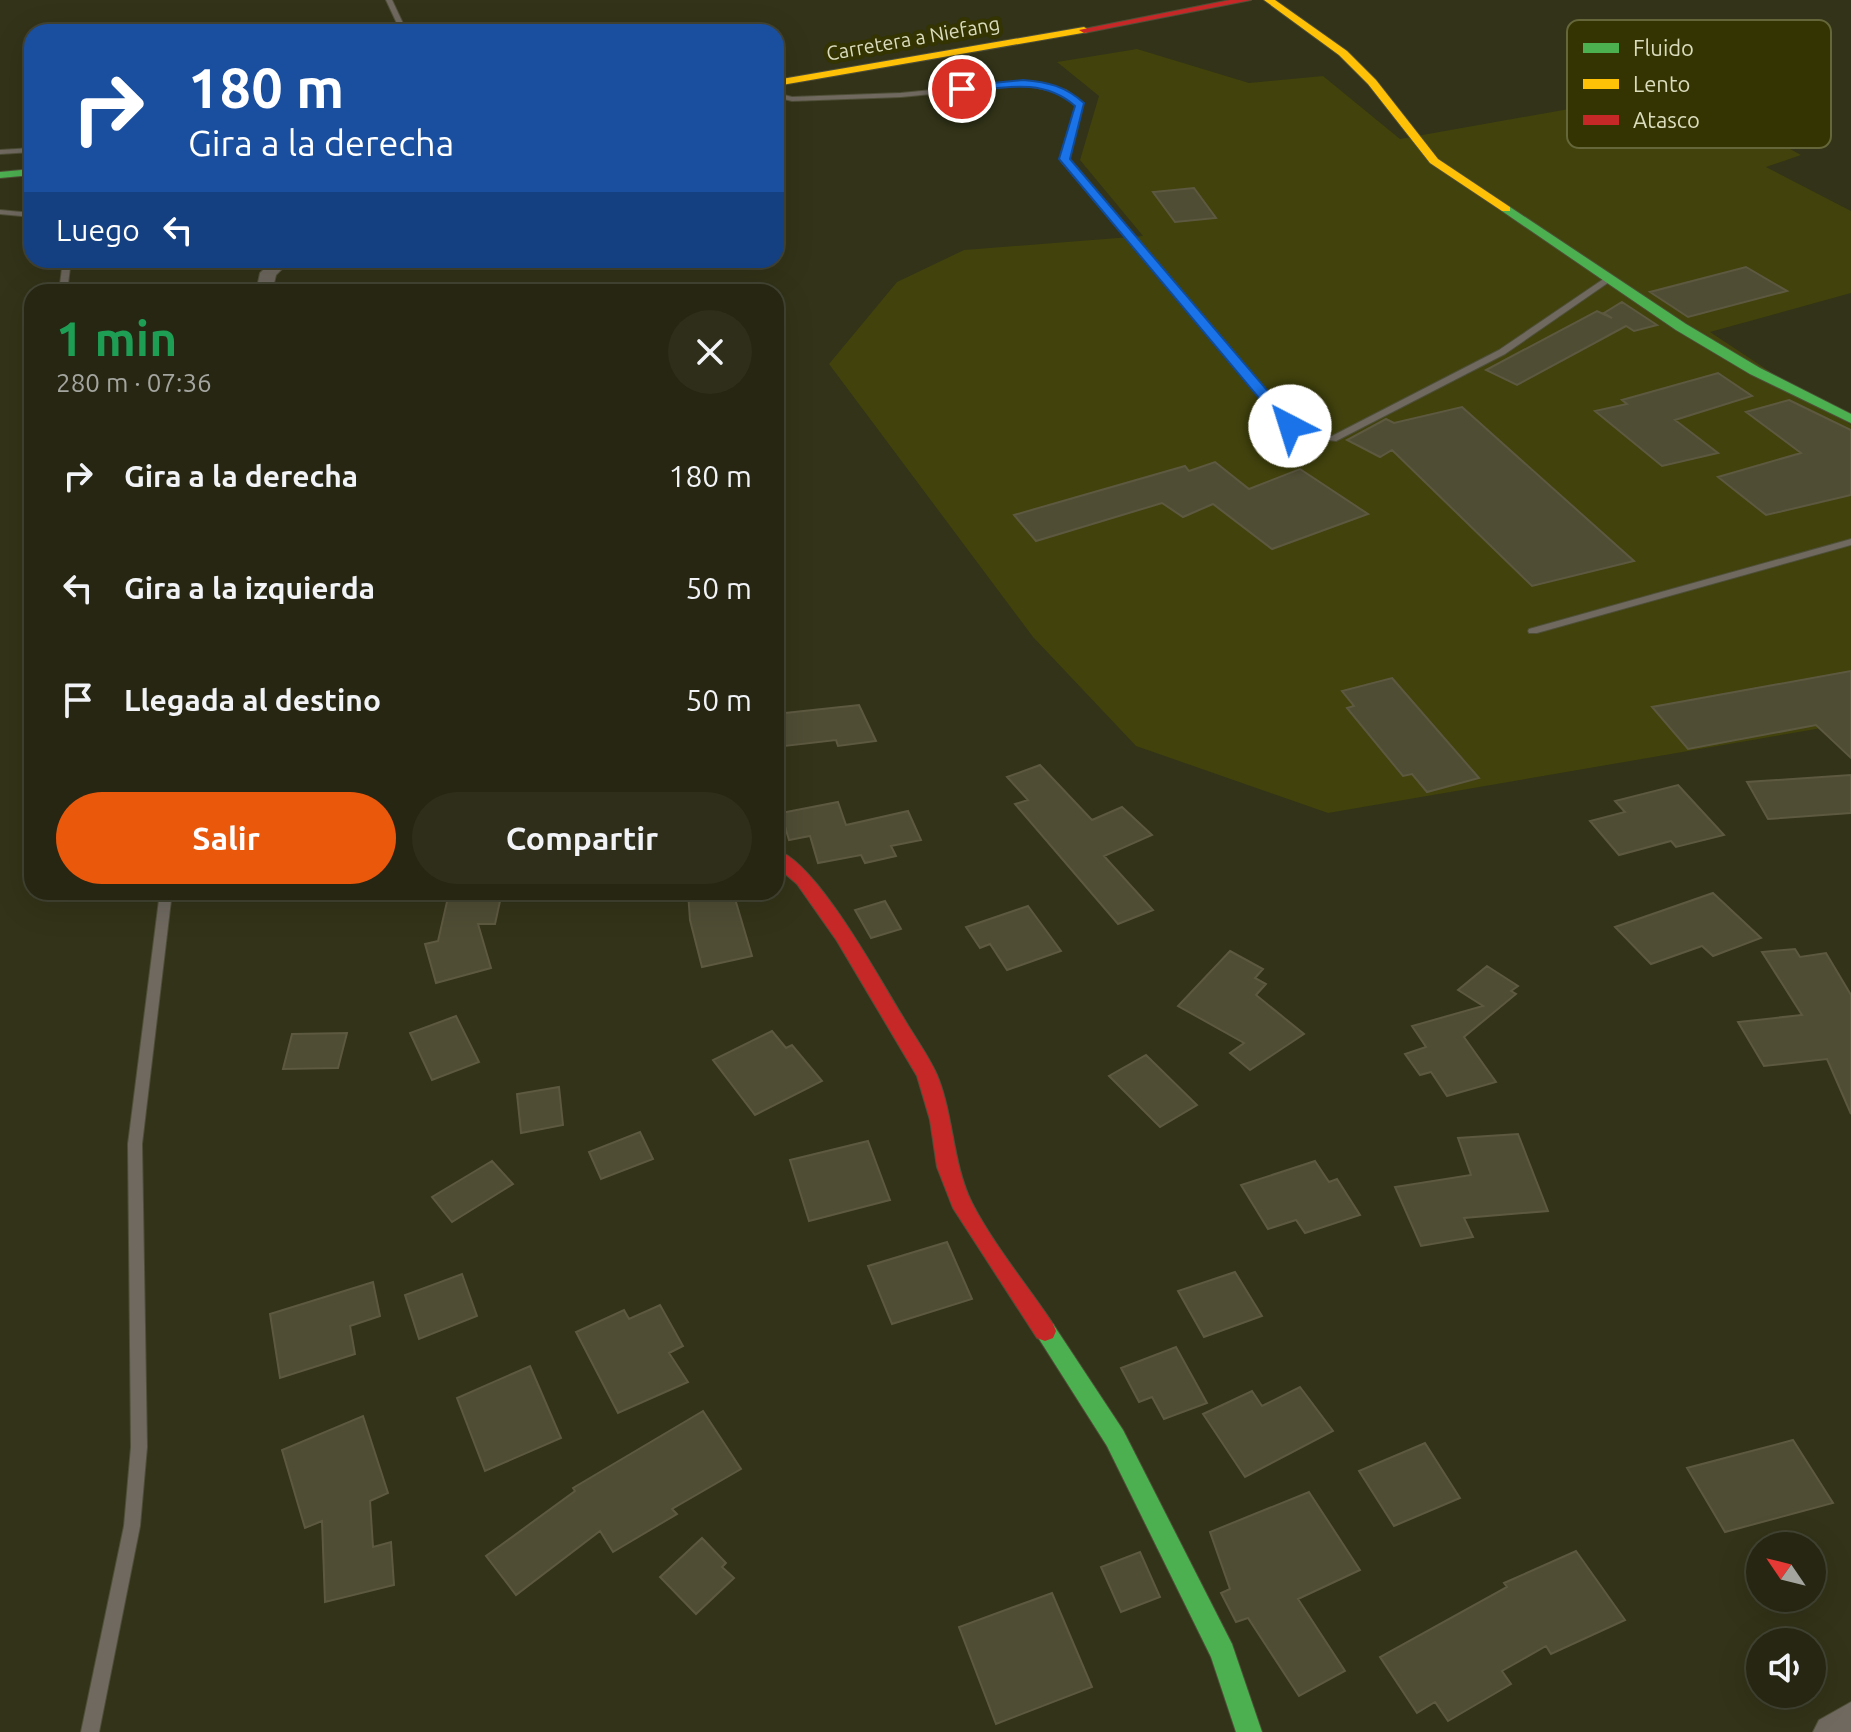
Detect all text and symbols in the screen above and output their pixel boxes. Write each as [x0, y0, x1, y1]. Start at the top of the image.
street label: Carretera a Niefang [824, 11, 1002, 65]
legend [1567, 20, 1831, 148]
text: Fluido [1633, 35, 1694, 60]
pin [928, 55, 996, 123]
icon: right [56, 56, 160, 160]
text: 180 m [188, 56, 344, 119]
icon: arrive [940, 67, 984, 111]
text: Lento [1633, 71, 1690, 96]
text: Atasco [1633, 107, 1700, 132]
text: Gira a la derecha [188, 122, 454, 163]
icon: left [156, 208, 200, 252]
text: Luego [56, 213, 140, 247]
button: close [668, 310, 752, 394]
text: 1 min [56, 311, 177, 365]
text: 280 m · 07:36 [56, 368, 212, 397]
position arrow [1248, 384, 1332, 468]
icon: right [56, 454, 100, 498]
text: Gira a la derecha [124, 459, 358, 493]
text: 180 m [668, 459, 752, 493]
icon: left [56, 566, 100, 610]
text: Gira a la izquierda [124, 571, 375, 605]
text: 50 m [685, 571, 752, 605]
icon: arrive [56, 678, 100, 722]
text: Llegada al destino [124, 683, 381, 717]
text: 50 m [685, 683, 752, 717]
button: Salir [56, 792, 396, 884]
button: Compartir [412, 792, 752, 884]
north arrow [1746, 1532, 1826, 1612]
map controls [1746, 1532, 1826, 1708]
button: sound [1746, 1628, 1826, 1708]

